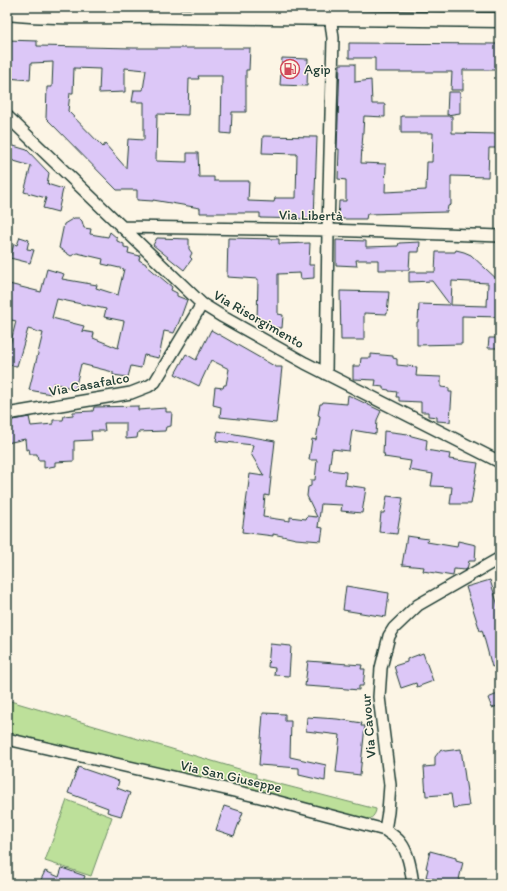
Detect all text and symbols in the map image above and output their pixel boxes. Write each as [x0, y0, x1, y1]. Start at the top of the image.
fuel station icon: Agip [279, 58, 301, 80]
place label: Agip [304, 61, 331, 78]
street label: Via Libertà [279, 206, 344, 225]
street label: Via Risorgimento [210, 287, 307, 352]
street label: Via Casafalco [47, 369, 131, 400]
street label: Via Cavour [357, 692, 380, 759]
street label: Via San Giuseppe [179, 757, 283, 796]

